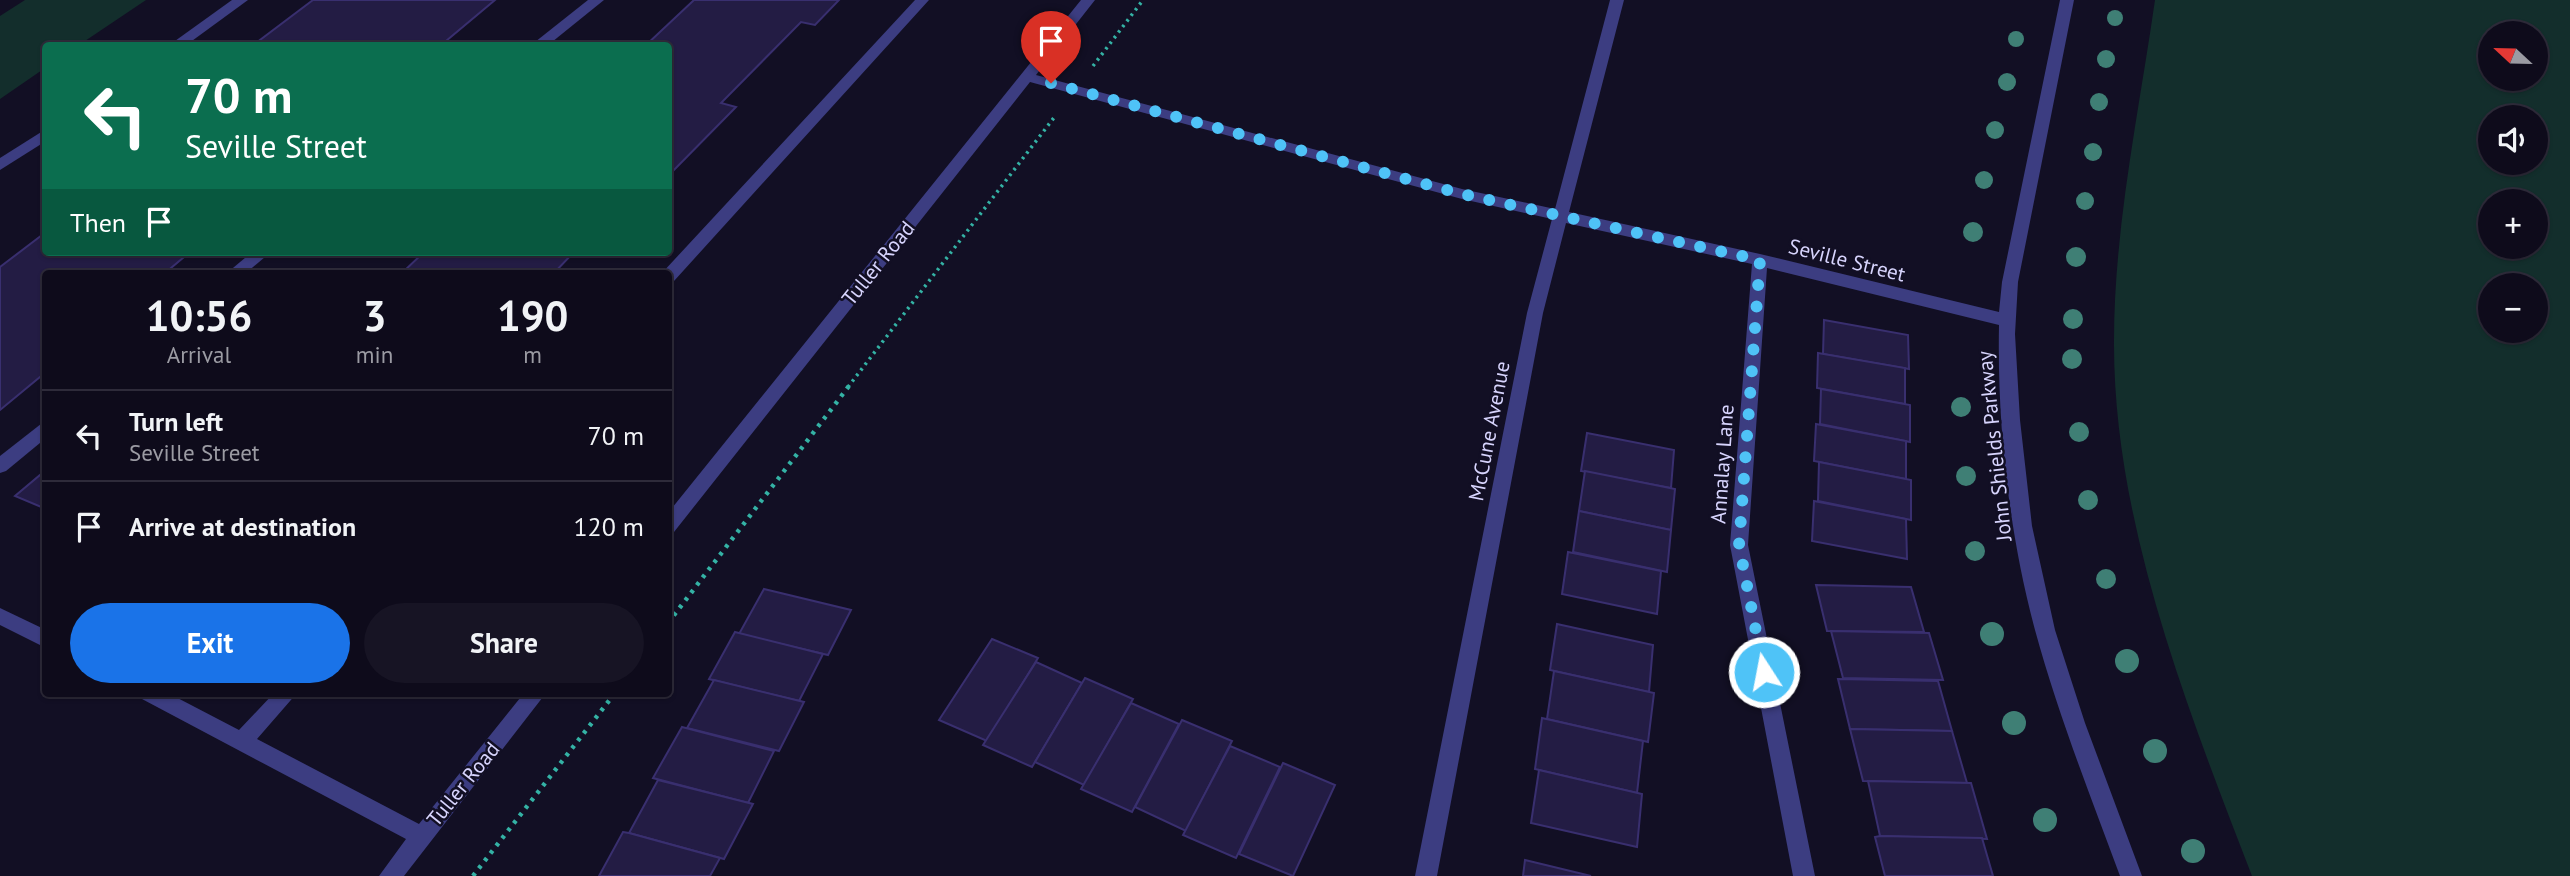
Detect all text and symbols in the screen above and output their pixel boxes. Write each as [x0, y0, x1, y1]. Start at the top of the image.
pin [1021, 11, 1081, 83]
north arrow [2478, 21, 2548, 91]
map controls [2478, 21, 2548, 343]
icon: arrive [1032, 22, 1070, 60]
text: 70 m [185, 63, 292, 127]
icon: left [70, 70, 161, 161]
button: sound [2478, 105, 2548, 175]
text: Seville Street [185, 125, 367, 167]
button: + [2478, 189, 2548, 259]
icon: arrive [140, 203, 178, 241]
text: Then [70, 206, 126, 239]
street label: Tuller Road [836, 215, 920, 311]
street label: Seville Street [1786, 232, 1908, 288]
button: − [2478, 273, 2548, 343]
text: 10:56 [146, 288, 252, 343]
text: 3 [363, 288, 386, 343]
text: 190 [497, 288, 568, 343]
text: Arrival [167, 340, 231, 369]
text: min [356, 340, 393, 369]
text: m [523, 340, 542, 369]
street label: John Shields Parkway [1971, 349, 2018, 543]
street label: McCune Avenue [1462, 359, 1516, 503]
street label: Annalay Lane [1704, 403, 1740, 525]
text: Turn left [129, 405, 223, 438]
icon: left [70, 417, 108, 455]
text: 70 m [588, 419, 644, 452]
text: Seville Street [129, 438, 260, 467]
icon: arrive [70, 508, 108, 546]
text: Arrive at destination [129, 510, 356, 543]
text: 120 m [573, 510, 644, 543]
button: Exit [70, 603, 350, 683]
button: Share [364, 603, 644, 683]
position arrow [1727, 635, 1801, 709]
street label: Tuller Road [421, 736, 505, 832]

